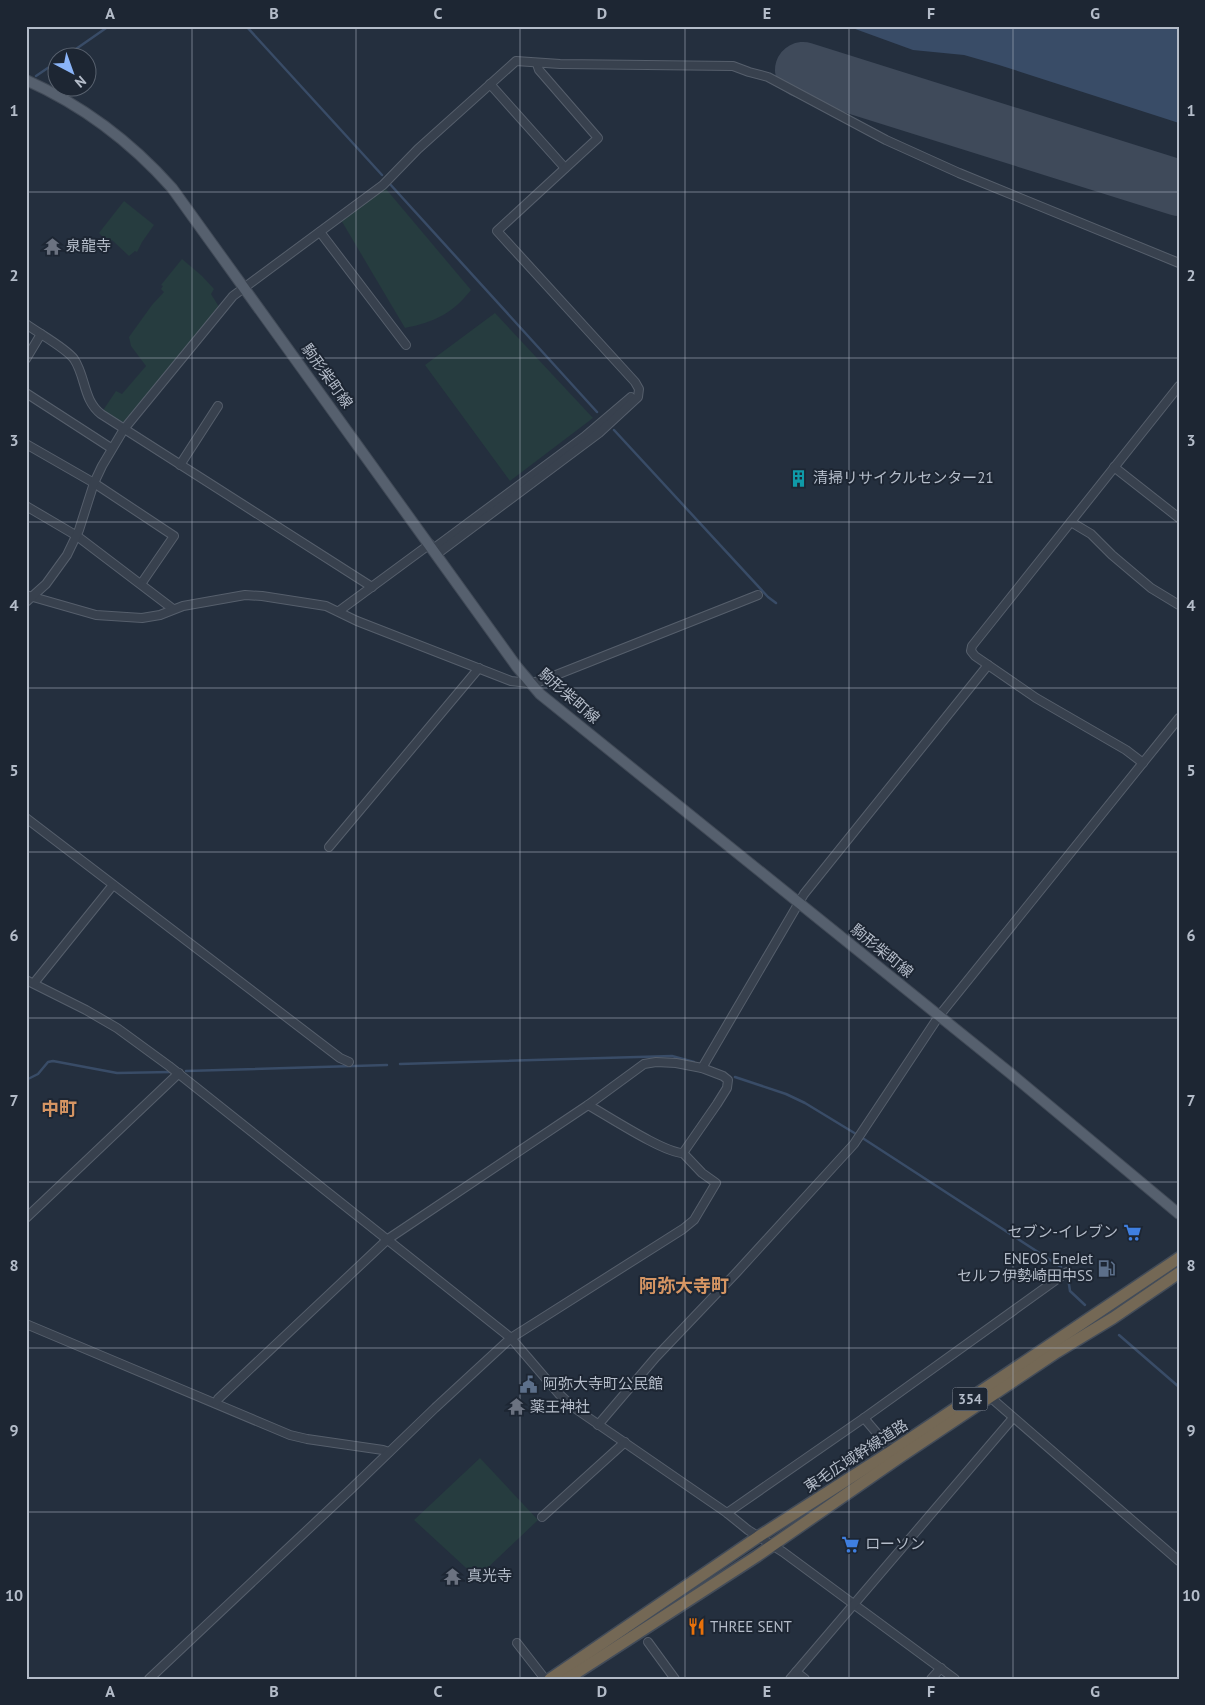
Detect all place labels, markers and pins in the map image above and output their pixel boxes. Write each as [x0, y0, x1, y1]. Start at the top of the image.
temple icon: 泉龍寺 [42, 236, 62, 256]
place label: 泉龍寺 [66, 236, 111, 255]
building icon: 清掃リサイクルセンター21 [789, 468, 809, 488]
place label: 清掃リサイクルセンター21 [813, 468, 994, 487]
place label: セブン-イレブン [1008, 1222, 1118, 1241]
supermarket icon: セブン-イレブン [1122, 1222, 1142, 1242]
place label: ENEOS EneJet セルフ伊勢崎田中SS [957, 1249, 1093, 1285]
fuel station icon: ENEOS EneJet セルフ伊勢崎田中SS [1097, 1258, 1117, 1278]
public building icon: 阿弥大寺町公民館 [519, 1374, 539, 1394]
place label: 阿弥大寺町公民館 [543, 1374, 663, 1393]
temple icon: 薬王神社 [506, 1397, 526, 1417]
place label: 薬王神社 [530, 1397, 590, 1416]
supermarket icon: ローソン [841, 1534, 861, 1554]
place label: ローソン [865, 1534, 925, 1553]
temple icon: 真光寺 [443, 1566, 463, 1586]
place label: 真光寺 [467, 1566, 512, 1585]
restaurant icon: THREE SENT [686, 1617, 706, 1637]
place label: THREE SENT [710, 1617, 793, 1636]

